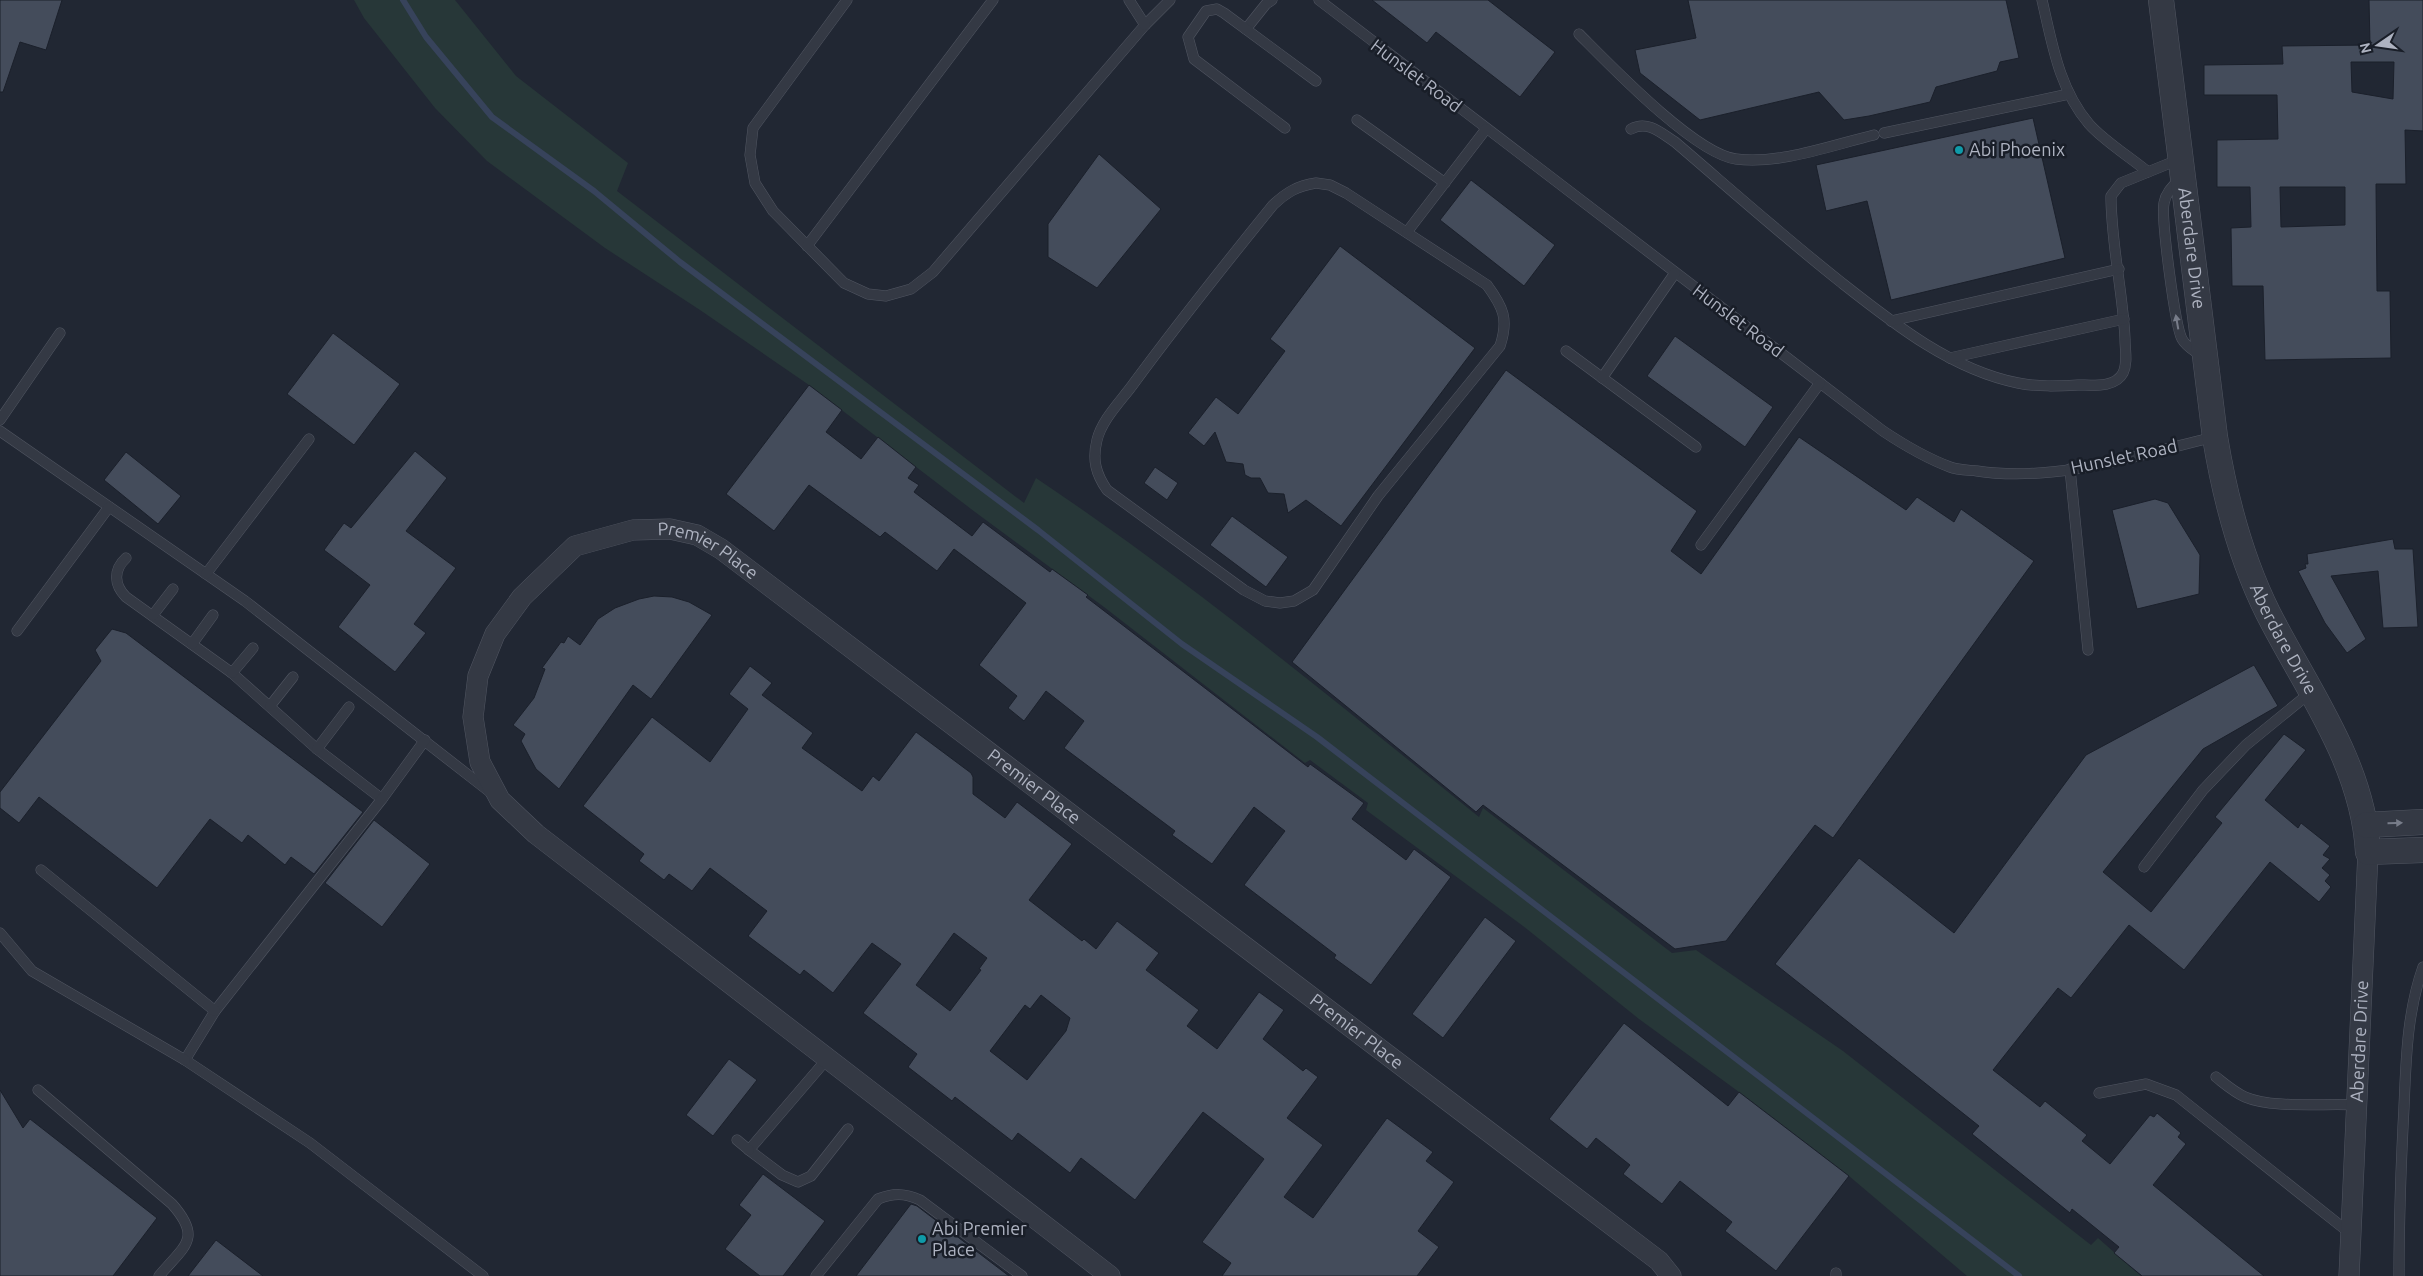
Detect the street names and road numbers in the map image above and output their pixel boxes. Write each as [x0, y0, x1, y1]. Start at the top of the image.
street label: Hunslet Road [1367, 35, 1466, 116]
street label: Aberdare Drive [2175, 186, 2210, 310]
street label: Hunslet Road [1689, 280, 1788, 361]
street label: Hunslet Road [2069, 435, 2179, 477]
street label: Premier Place [657, 518, 762, 583]
street label: Aberdare Drive [2247, 581, 2322, 697]
street label: Premier Place [984, 744, 1085, 827]
street label: Aberdare Drive [2346, 980, 2371, 1103]
street label: Premier Place [1307, 989, 1408, 1072]

